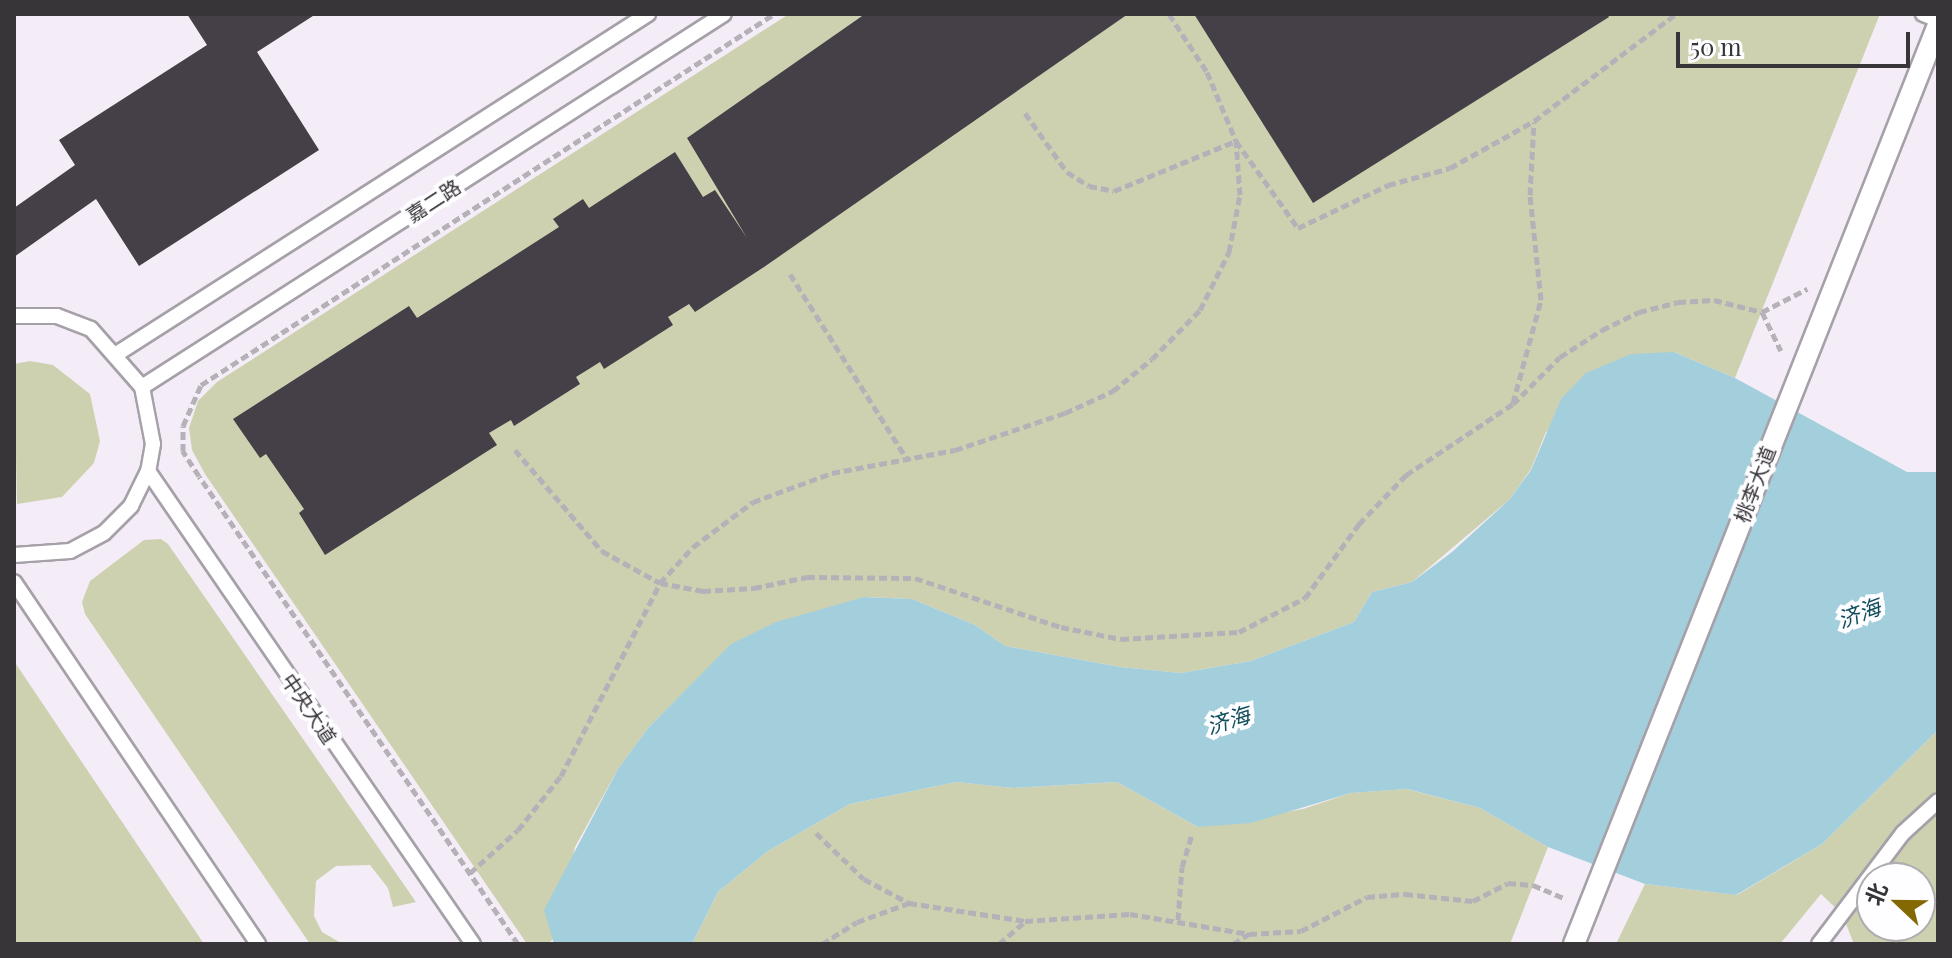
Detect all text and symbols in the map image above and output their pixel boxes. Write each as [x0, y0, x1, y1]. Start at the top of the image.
scale bar [1680, 16, 1914, 66]
text: 50 m [1690, 30, 1742, 62]
street label: 嘉二路 [401, 174, 465, 226]
street label: 桃李大道 [1728, 442, 1780, 526]
water label: 济海 [1834, 593, 1884, 633]
street label: 中央大道 [278, 668, 342, 748]
water label: 济海 [1203, 701, 1253, 739]
north arrow [1856, 862, 1936, 942]
text: 北 [1858, 878, 1894, 910]

